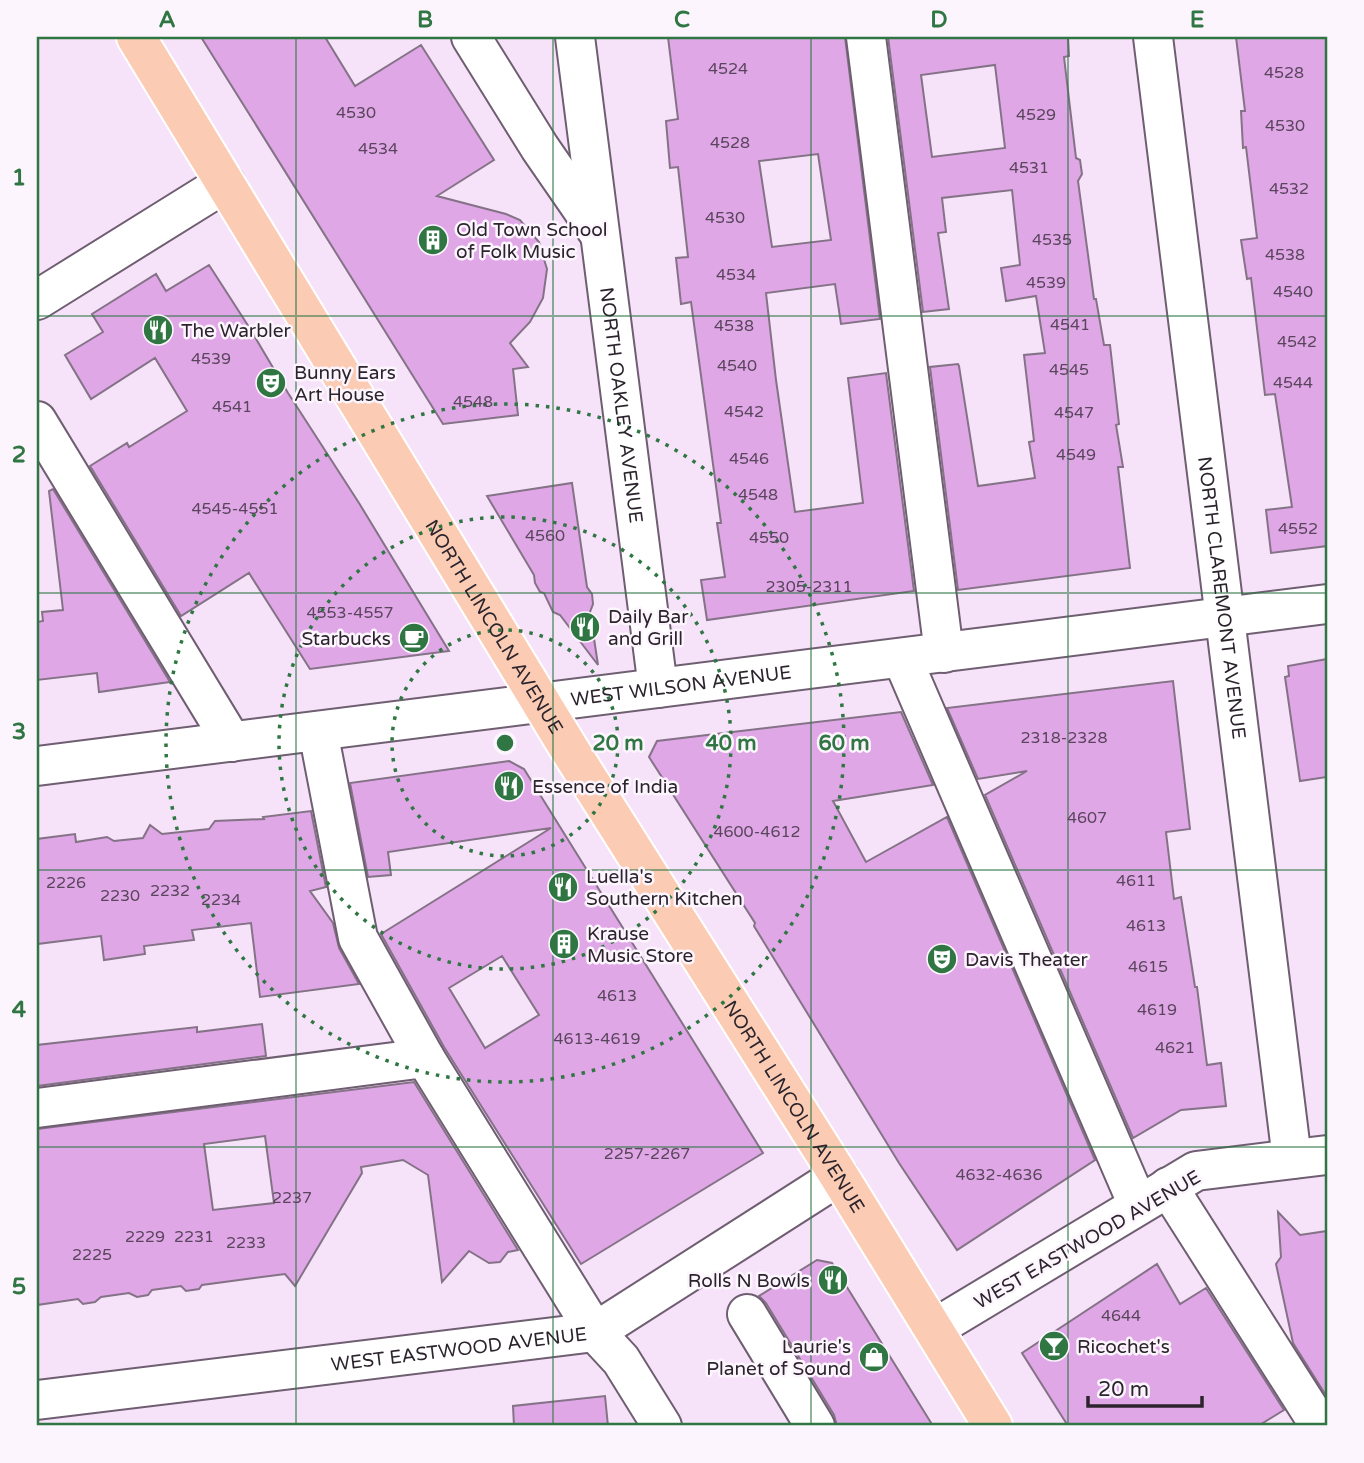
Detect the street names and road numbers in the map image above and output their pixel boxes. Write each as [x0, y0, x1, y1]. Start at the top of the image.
street label: NORTH OAKLEY AVENUE [595, 286, 647, 525]
street label: NORTH CLAREMONT AVENUE [1193, 455, 1250, 741]
street label: NORTH LINCOLN AVENUE [420, 516, 567, 738]
street label: WEST WILSON AVENUE [569, 661, 793, 711]
street label: NORTH LINCOLN AVENUE [719, 997, 869, 1217]
street label: WEST EASTWOOD AVENUE [971, 1166, 1204, 1314]
street label: WEST EASTWOOD AVENUE [330, 1323, 588, 1376]

